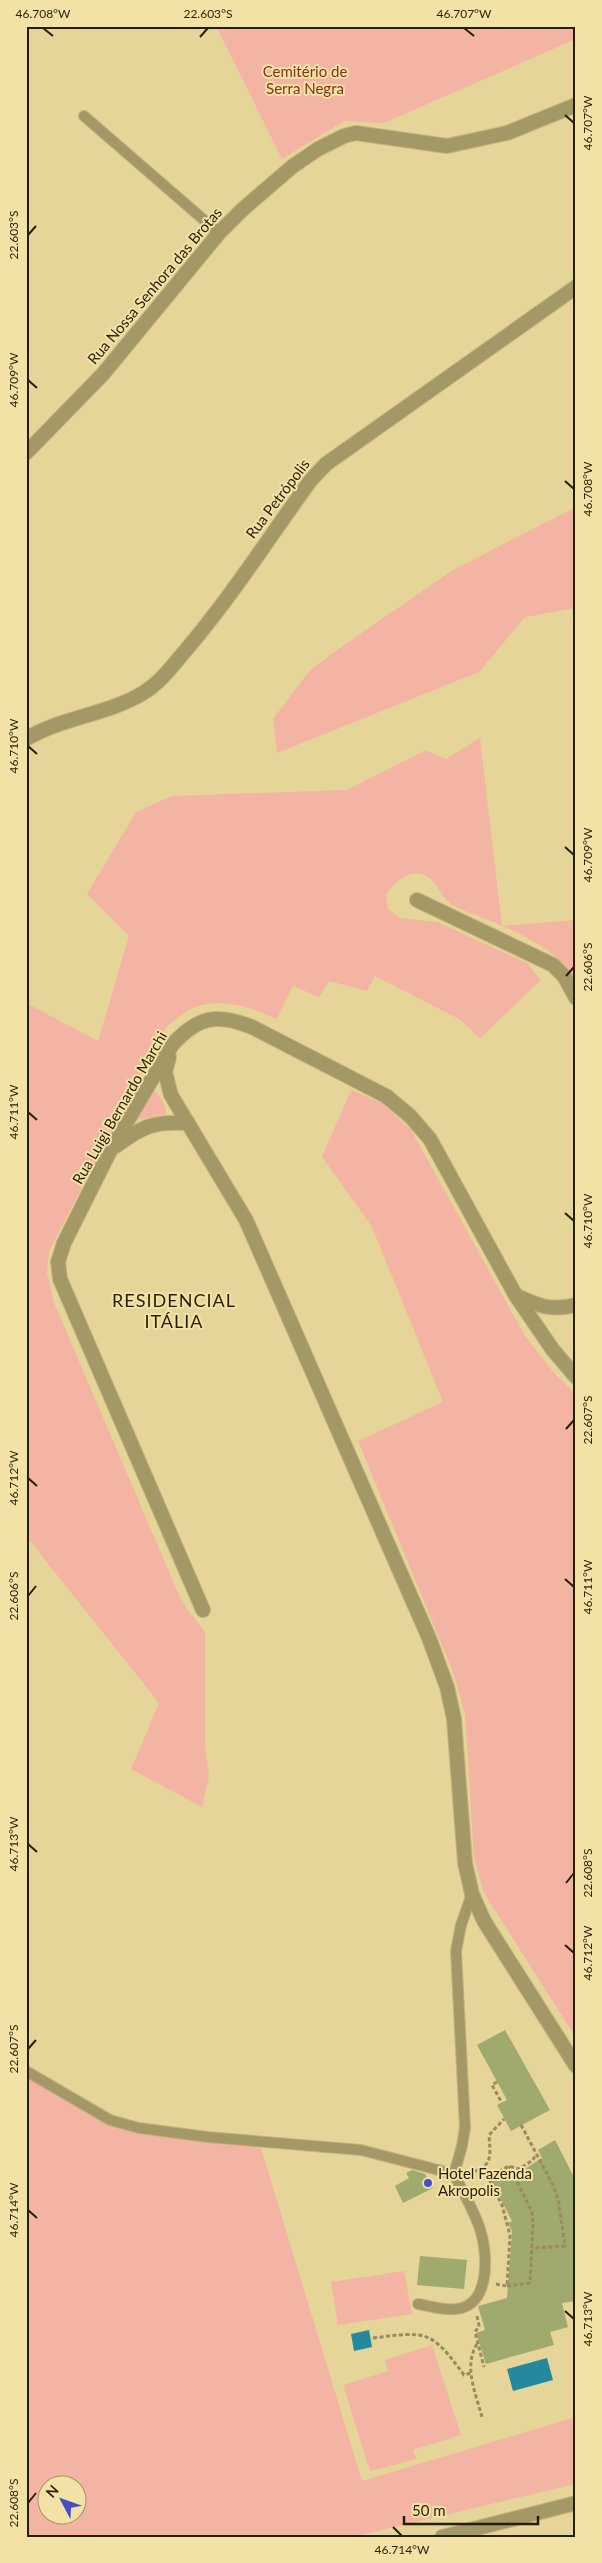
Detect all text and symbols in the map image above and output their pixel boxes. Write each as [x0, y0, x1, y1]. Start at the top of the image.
text: 46.708°W [15, 6, 71, 21]
text: 22.603°S [183, 6, 233, 21]
text: 46.707°W [436, 6, 492, 21]
park label: Cemitério de Serra Negra [263, 62, 347, 97]
text: 46.707°W [580, 95, 595, 151]
street label: Rua Nossa Senhora das Brotas [83, 203, 225, 367]
text: 22.603°S [6, 210, 21, 260]
text: 46.709°W [6, 352, 21, 408]
street label: Rua Petrópolis [241, 455, 313, 542]
text: 46.708°W [580, 461, 595, 517]
text: 46.710°W [6, 718, 21, 774]
text: 46.709°W [580, 827, 595, 883]
text: 22.606°S [580, 942, 595, 992]
street label: Rua Luigi Bernardo Marchi [68, 1028, 170, 1187]
text: 46.711°W [6, 1084, 21, 1140]
text: 46.710°W [580, 1193, 595, 1249]
district label: RESIDENCIAL ITÁLIA [112, 1289, 236, 1332]
text: 22.607°S [580, 1395, 595, 1445]
text: 46.712°W [6, 1450, 21, 1506]
text: 46.711°W [580, 1559, 595, 1615]
text: 22.606°S [6, 1571, 21, 1621]
text: 46.713°W [6, 1816, 21, 1872]
text: 22.608°S [580, 1848, 595, 1898]
text: 46.712°W [580, 1925, 595, 1981]
text: 22.607°S [6, 2024, 21, 2074]
place label: Hotel Fazenda Akropolis [438, 2164, 532, 2199]
marker: Hotel Fazenda Akropolis [422, 2177, 434, 2189]
text: 46.714°W [6, 2182, 21, 2238]
text: 46.713°W [580, 2291, 595, 2347]
north arrow [38, 2476, 88, 2526]
text: 22.608°S [6, 2478, 21, 2528]
text: N [42, 2481, 62, 2501]
scale bar [404, 2493, 538, 2525]
text: 50 m [412, 2501, 446, 2519]
text: 46.714°W [374, 2542, 430, 2557]

